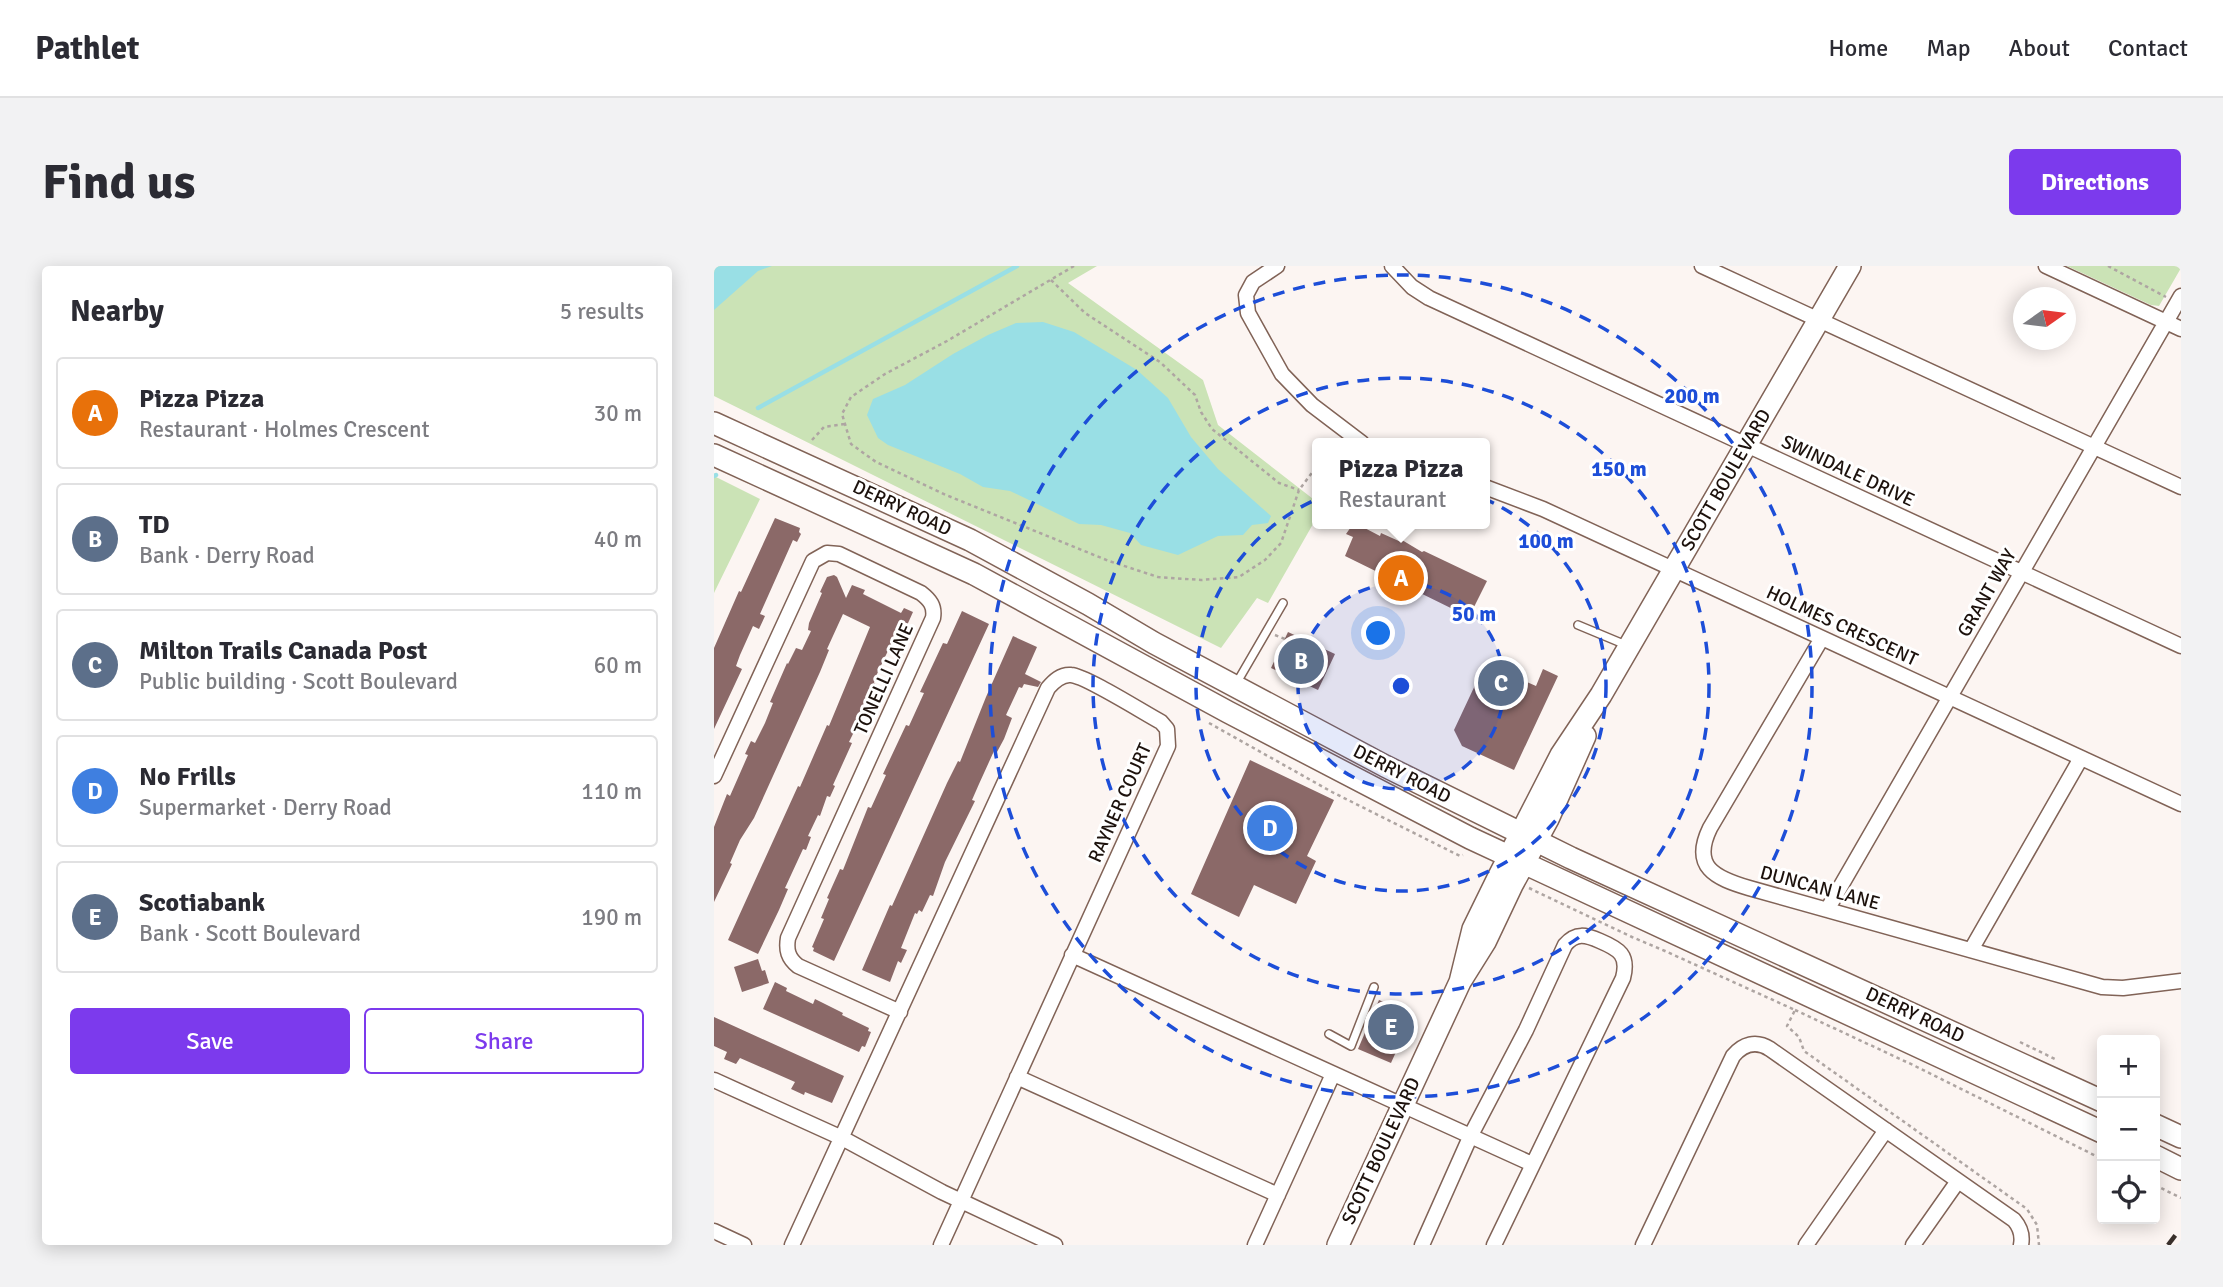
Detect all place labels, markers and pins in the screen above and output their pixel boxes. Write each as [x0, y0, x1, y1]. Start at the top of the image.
pin: A [1378, 552, 1424, 604]
pin: B [1278, 635, 1324, 687]
pin: C [1478, 657, 1524, 709]
centre of rings [1389, 674, 1413, 698]
pin: D [1247, 802, 1293, 854]
pin: E [1368, 1001, 1414, 1053]

